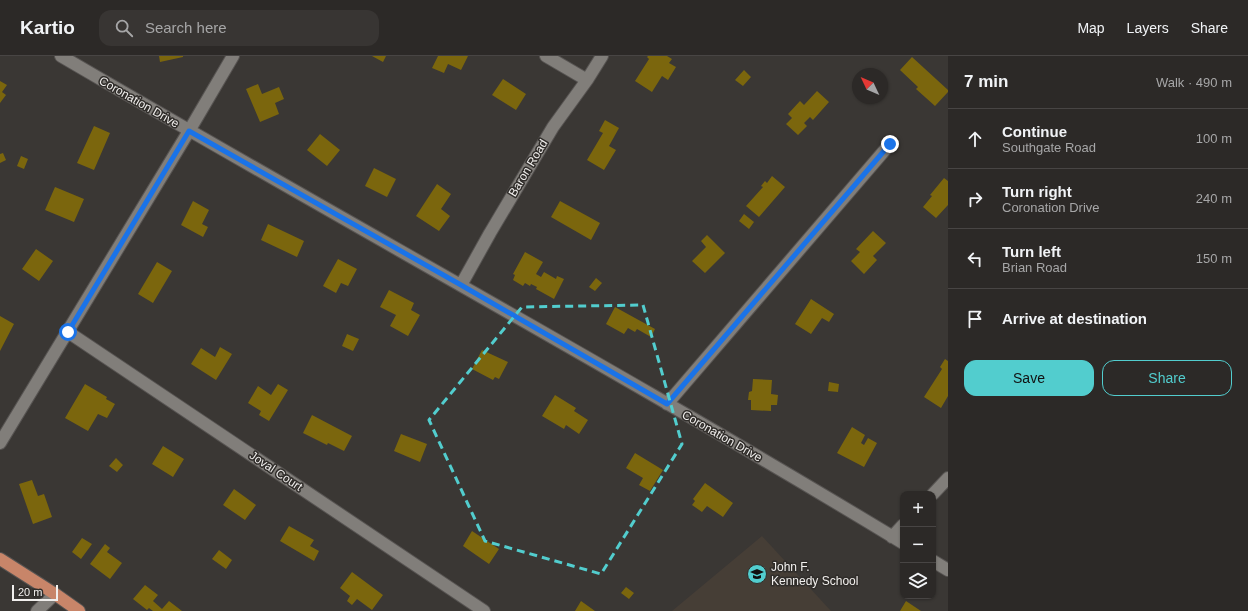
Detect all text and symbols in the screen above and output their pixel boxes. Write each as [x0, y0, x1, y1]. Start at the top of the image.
search box [99, 10, 379, 46]
text: Kartio [20, 17, 75, 38]
icon: search [113, 17, 135, 39]
text: Search here [145, 19, 227, 36]
text: Map [1077, 20, 1105, 36]
text: Layers [1127, 20, 1169, 36]
text: Share [1191, 20, 1228, 36]
north arrow [852, 68, 888, 104]
text: 7 min [964, 72, 1008, 91]
street label: Coronation Drive [97, 73, 182, 131]
text: Walk · 490 m [1156, 75, 1232, 90]
text: Continue [1002, 123, 1067, 140]
icon: ahead [964, 128, 986, 150]
text: 100 m [1196, 131, 1232, 146]
route end [881, 135, 899, 153]
street label: Baron Road [506, 137, 550, 199]
text: Southgate Road [1002, 140, 1096, 155]
text: Turn right [1002, 183, 1072, 200]
icon: right [964, 188, 986, 210]
text: 240 m [1196, 191, 1232, 206]
text: Coronation Drive [1002, 200, 1100, 215]
text: Turn left [1002, 243, 1061, 260]
icon: left [964, 248, 986, 270]
text: 150 m [1196, 251, 1232, 266]
text: Brian Road [1002, 260, 1067, 275]
icon: arrive [964, 308, 986, 330]
text: Arrive at destination [1002, 310, 1147, 327]
route start [59, 323, 77, 341]
button: Save [964, 360, 1094, 396]
button: Share [1102, 360, 1232, 396]
street label: Coronation Drive [680, 407, 765, 465]
street label: Joval Court [247, 448, 306, 494]
map controls [900, 491, 936, 599]
button: + [900, 491, 936, 527]
button: − [900, 527, 936, 563]
place label: John F. Kennedy School [771, 560, 858, 588]
school or university icon: John F. Kennedy School [746, 563, 768, 585]
button: layers [900, 563, 936, 599]
scale bar [12, 583, 58, 602]
text: 20 m [18, 586, 42, 598]

